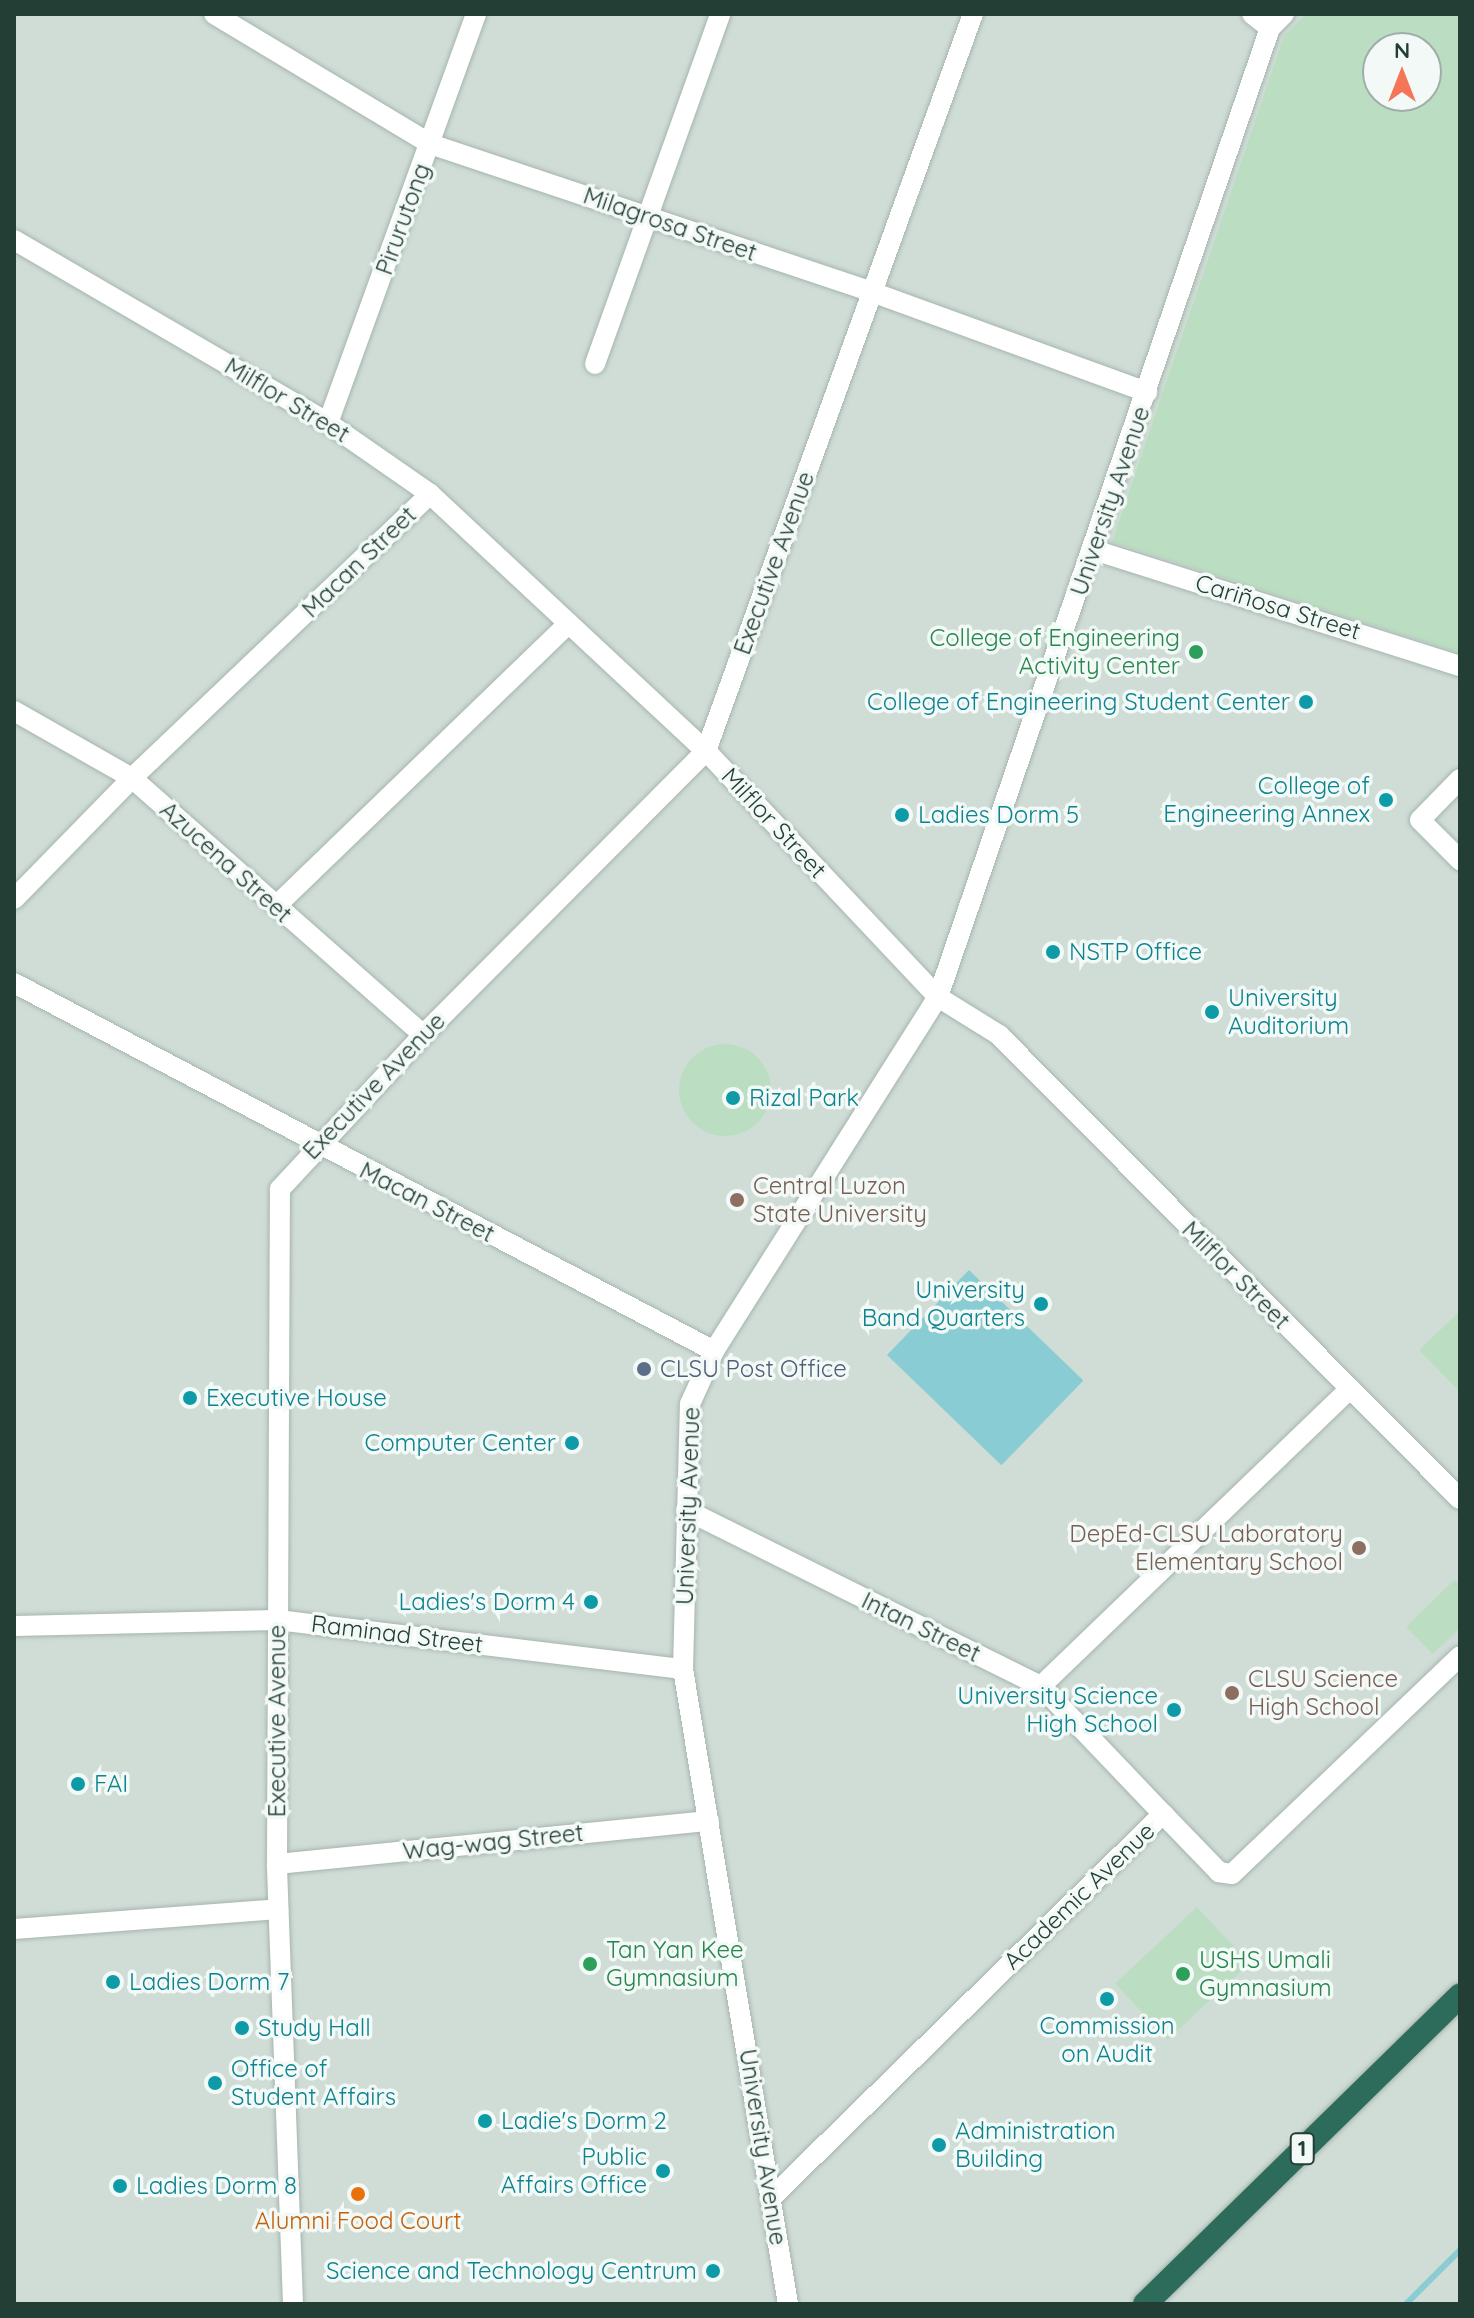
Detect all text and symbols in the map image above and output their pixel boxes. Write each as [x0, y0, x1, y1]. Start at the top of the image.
north arrow [1362, 32, 1442, 112]
text: N [1394, 36, 1410, 64]
street label: Pirurutong [370, 159, 436, 279]
street label: Milagrosa Street [580, 181, 760, 267]
street label: Milflor Street [219, 351, 355, 449]
street label: University Avenue [1064, 403, 1156, 599]
street label: Executive Avenue [728, 468, 820, 658]
street label: Macan Street [296, 500, 422, 624]
street label: Cariñosa Street [1192, 568, 1364, 646]
place label: College of Engineering Activity Center [929, 624, 1180, 680]
marker: College of Engineering Activity Center [1187, 643, 1205, 661]
place label: College of Engineering Student Center [867, 688, 1290, 716]
marker: College of Engineering Student Center [1297, 693, 1315, 711]
street label: Milflor Street [716, 762, 832, 884]
place label: College of Engineering Annex [1163, 772, 1370, 828]
marker: College of Engineering Annex [1377, 791, 1395, 809]
street label: Azucena Street [154, 795, 298, 929]
place label: Ladies Dorm 5 [918, 801, 1079, 829]
marker: Ladies Dorm 5 [893, 806, 911, 824]
place label: NSTP Office [1069, 938, 1202, 966]
marker: NSTP Office [1044, 943, 1062, 961]
place label: University Auditorium [1228, 984, 1349, 1040]
marker: University Auditorium [1203, 1003, 1221, 1021]
street label: Executive Avenue [297, 1007, 451, 1165]
place label: Rizal Park [749, 1084, 859, 1112]
marker: Rizal Park [724, 1089, 742, 1107]
street label: Macan Street [355, 1156, 499, 1248]
place label: Central Luzon State University [753, 1172, 927, 1228]
marker: Central Luzon State University [728, 1191, 746, 1209]
street label: Milflor Street [1176, 1215, 1296, 1335]
place label: University Band Quarters [862, 1276, 1025, 1332]
marker: University Band Quarters [1032, 1295, 1050, 1313]
place label: CLSU Post Office [660, 1355, 847, 1383]
marker: CLSU Post Office [635, 1360, 653, 1378]
place label: Executive House [206, 1384, 387, 1412]
marker: Executive House [181, 1389, 199, 1407]
street label: University Avenue [670, 1406, 706, 1606]
place label: Computer Center [364, 1429, 556, 1457]
marker: Computer Center [563, 1434, 581, 1452]
place label: DepEd-CLSU Laboratory Elementary School [1069, 1520, 1343, 1576]
marker: DepEd-CLSU Laboratory Elementary School [1350, 1539, 1368, 1557]
street label: Intan Street [857, 1586, 985, 1668]
place label: Ladies's Dorm 4 [398, 1588, 575, 1616]
marker: Ladies's Dorm 4 [582, 1593, 600, 1611]
street label: Raminad Street [309, 1609, 485, 1659]
street label: Executive Avenue [263, 1625, 291, 1817]
place label: CLSU Science High School [1248, 1665, 1398, 1721]
place label: University Science High School [957, 1682, 1158, 1738]
marker: CLSU Science High School [1223, 1684, 1241, 1702]
marker: University Science High School [1165, 1701, 1183, 1719]
place label: FAI [94, 1770, 128, 1798]
marker: FAI [69, 1775, 87, 1793]
street label: Academic Avenue [998, 1817, 1160, 1975]
street label: Wag-wag Street [401, 1818, 585, 1866]
place label: Tan Yan Kee Gymnasium [606, 1936, 743, 1992]
place label: USHS Umali Gymnasium [1199, 1946, 1332, 2002]
marker: Tan Yan Kee Gymnasium [581, 1955, 599, 1973]
marker: USHS Umali Gymnasium [1174, 1965, 1192, 1983]
place label: Ladies Dorm 7 [129, 1968, 289, 1996]
marker: Ladies Dorm 7 [104, 1973, 122, 1991]
marker: Commission on Audit [1098, 1990, 1116, 2008]
place label: Commission on Audit [1039, 2012, 1175, 2068]
place label: Study Hall [258, 2014, 371, 2042]
marker: Study Hall [233, 2019, 251, 2037]
street label: University Avenue [733, 2047, 793, 2247]
place label: Office of Student Affairs [231, 2055, 396, 2111]
marker: Office of Student Affairs [206, 2074, 224, 2092]
place label: Ladie's Dorm 2 [501, 2107, 667, 2135]
marker: Ladie's Dorm 2 [476, 2112, 494, 2130]
place label: Administration Building [955, 2117, 1116, 2173]
road number: 1 [1288, 2131, 1316, 2167]
marker: Administration Building [930, 2136, 948, 2154]
place label: Public Affairs Office [501, 2143, 647, 2199]
marker: Public Affairs Office [654, 2162, 672, 2180]
place label: Ladies Dorm 8 [136, 2172, 297, 2200]
marker: Ladies Dorm 8 [111, 2177, 129, 2195]
marker: Alumni Food Court [349, 2185, 367, 2203]
place label: Alumni Food Court [255, 2207, 461, 2235]
place label: Science and Technology Centrum [326, 2257, 697, 2285]
marker: Science and Technology Centrum [704, 2262, 722, 2280]

